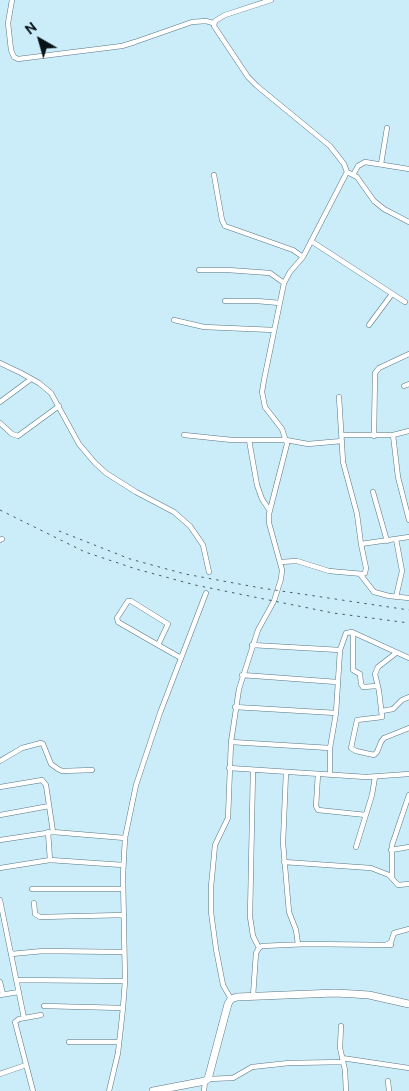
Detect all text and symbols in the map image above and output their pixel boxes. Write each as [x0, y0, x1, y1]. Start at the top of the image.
north arrow [15, 15, 65, 65]
text: N [22, 19, 40, 38]

